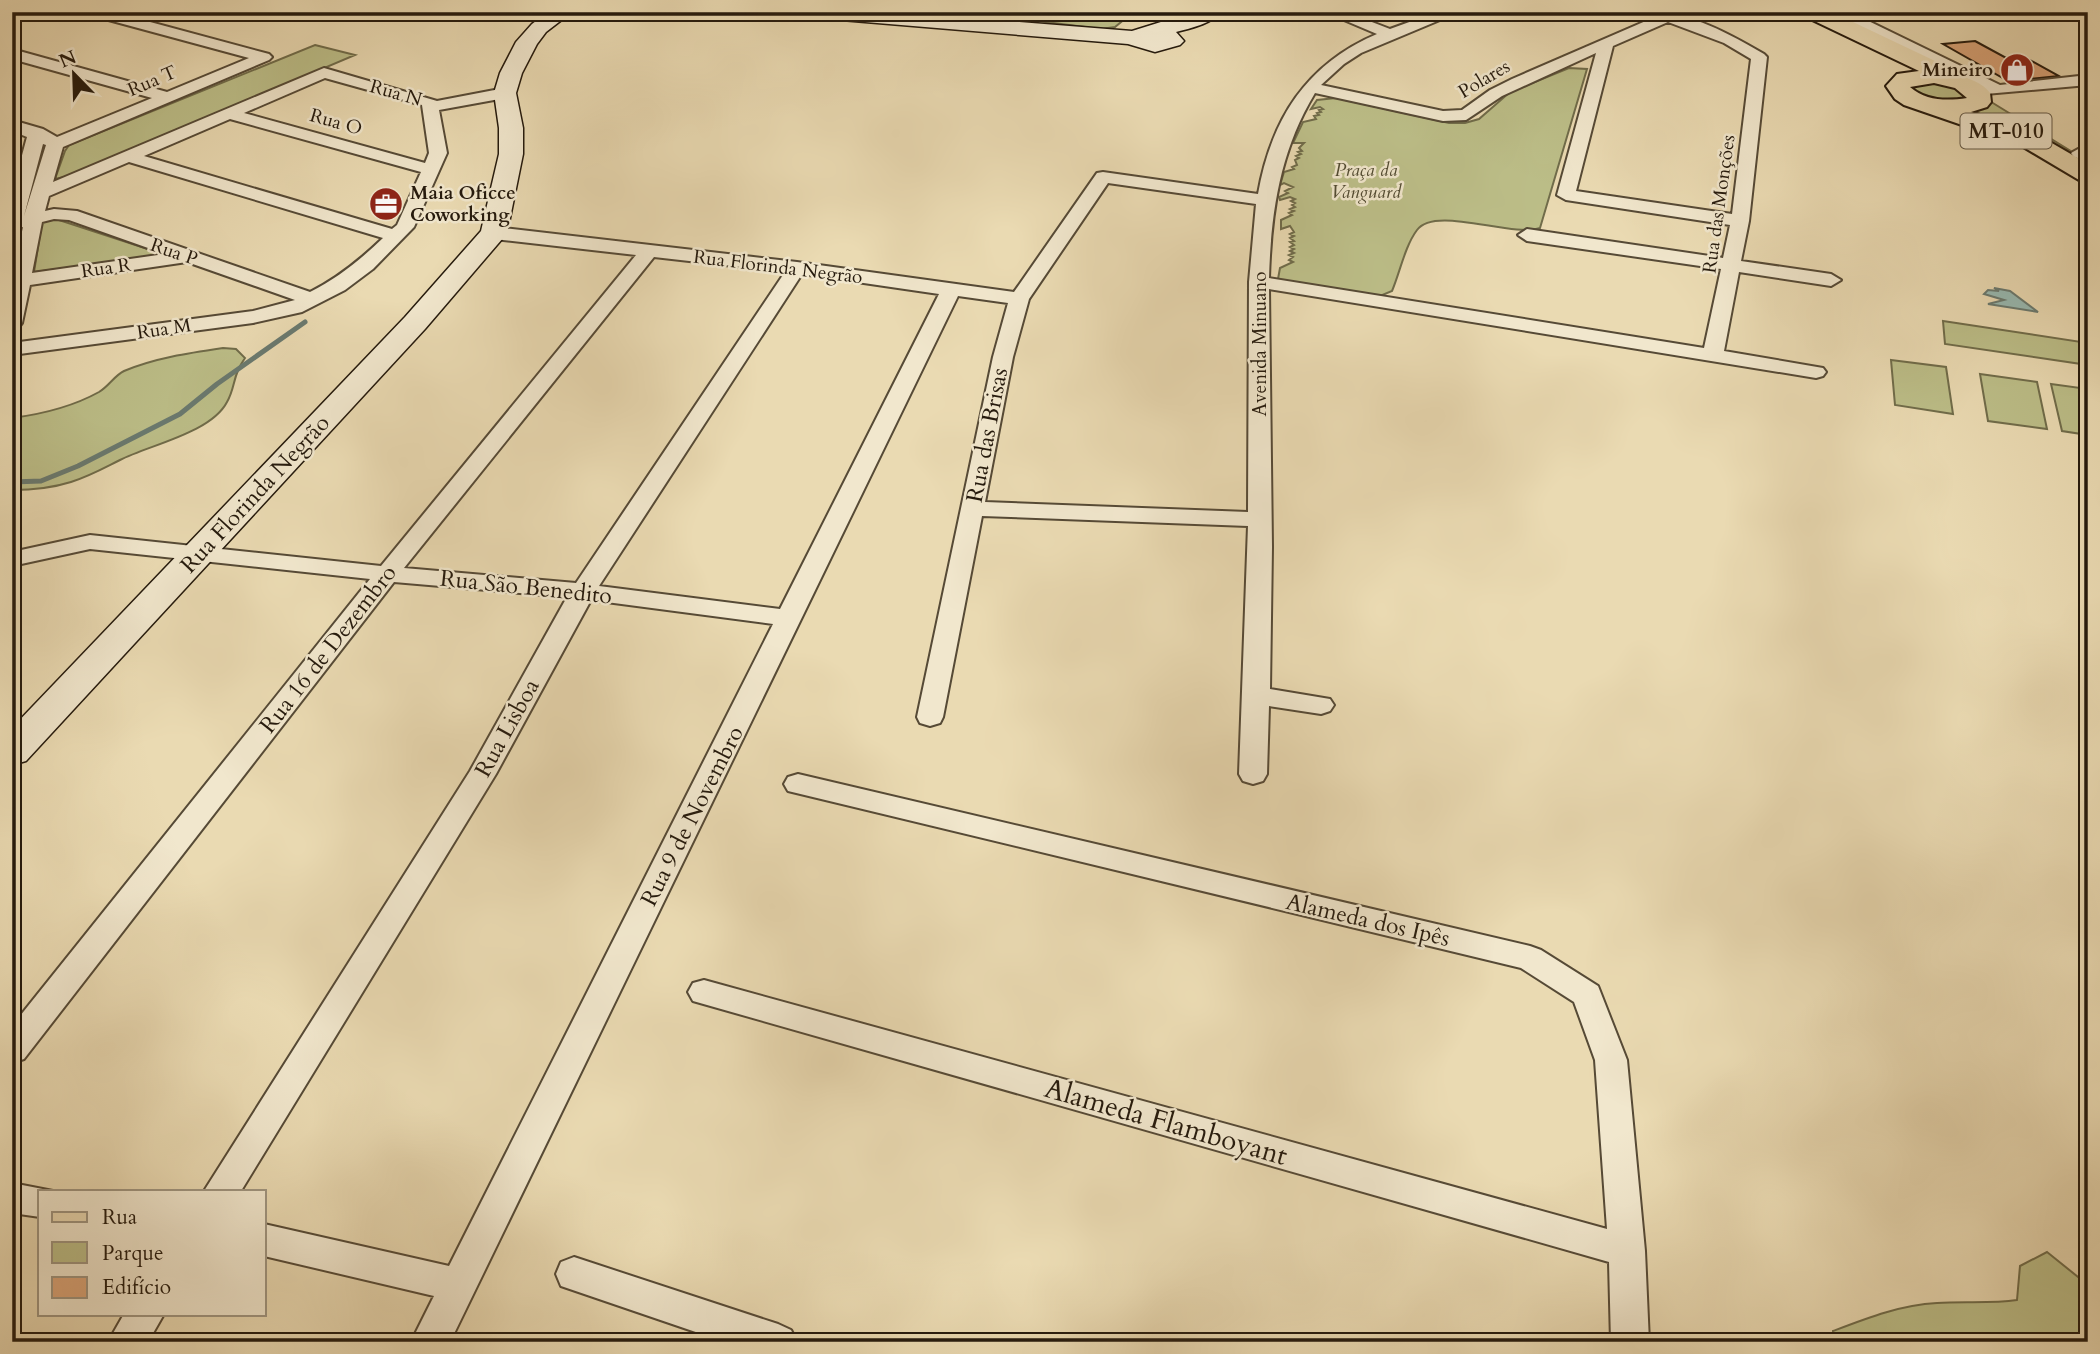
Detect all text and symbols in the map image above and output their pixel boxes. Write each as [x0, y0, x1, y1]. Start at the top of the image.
north arrow [38, 38, 108, 108]
text: N [55, 44, 81, 74]
shop icon: Mineiro [1998, 51, 2036, 89]
street label: Polares [1453, 53, 1515, 105]
place label: Mineiro [1922, 57, 1993, 83]
street label: Rua T [124, 59, 181, 103]
street label: Rua N [367, 73, 425, 113]
street label: Rua O [307, 102, 365, 142]
road number: MT-010 [1960, 114, 2052, 148]
street label: Rua das Monções [1696, 133, 1742, 275]
park label: Praça da Vanguard [1331, 157, 1402, 205]
place label: Maia Oficce Coworking [410, 180, 516, 228]
office icon: Maia Oficce Coworking [367, 185, 405, 223]
street label: Rua P [147, 232, 201, 272]
street label: Rua Florinda Negrão [692, 244, 864, 290]
street label: Rua R [79, 252, 133, 284]
street label: Avenida Minuano [1247, 271, 1273, 417]
street label: Rua M [135, 312, 193, 346]
street label: Rua das Brisas [959, 365, 1015, 505]
street label: Rua Florinda Negrão [173, 408, 337, 580]
street label: Rua 16 de Dezembro [252, 558, 404, 740]
street label: Rua São Benedito [438, 563, 614, 611]
street label: Rua Lisboa [467, 673, 547, 783]
street label: Rua 9 de Novembro [633, 721, 751, 911]
street label: Alameda dos Ipês [1283, 886, 1453, 954]
street label: Alameda Flamboyant [1040, 1069, 1292, 1175]
legend [38, 1190, 266, 1316]
text: Rua [102, 1203, 137, 1232]
text: Parque [102, 1239, 163, 1268]
text: Edifício [102, 1273, 171, 1302]

